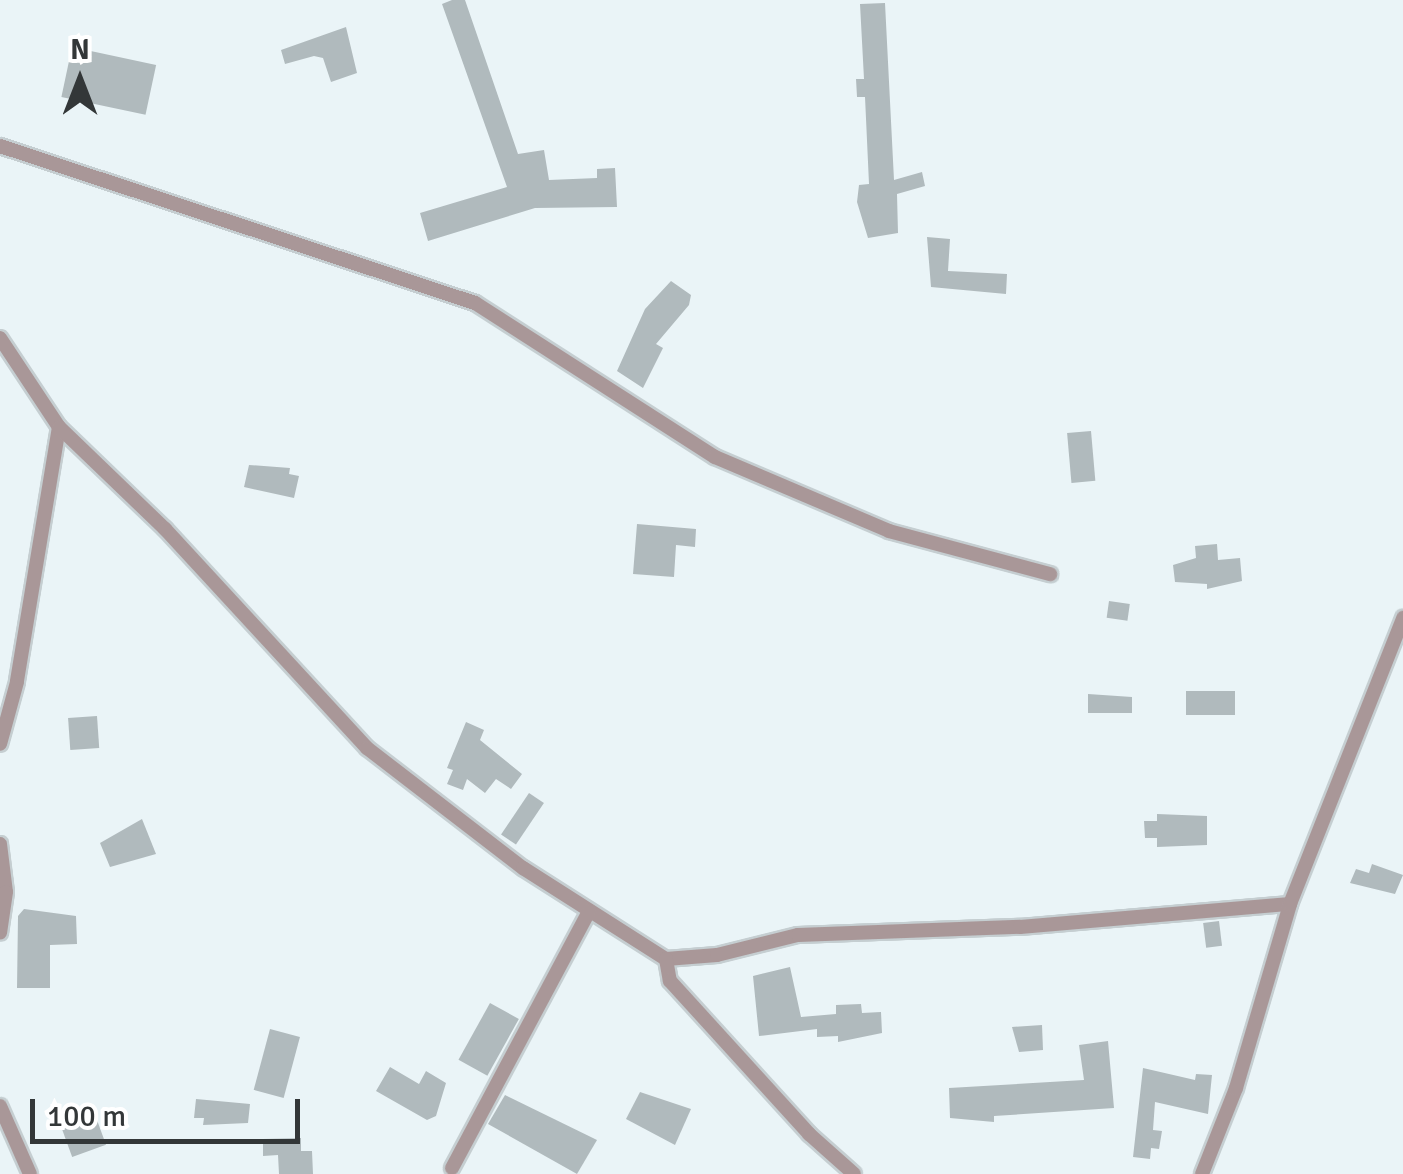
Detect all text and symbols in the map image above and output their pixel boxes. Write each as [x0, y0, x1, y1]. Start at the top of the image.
north arrow [30, 30, 130, 130]
text: N [70, 33, 90, 67]
scale bar [35, 1079, 305, 1141]
text: 100 m [47, 1098, 126, 1135]

